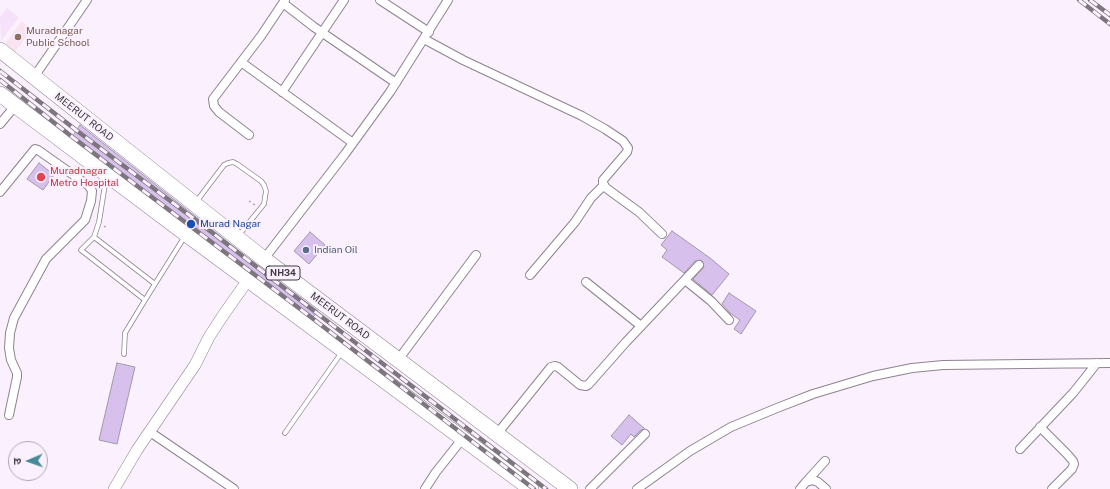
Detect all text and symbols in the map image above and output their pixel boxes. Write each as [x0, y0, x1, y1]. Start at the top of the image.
place label: Muradnagar Public School [26, 25, 90, 48]
marker: Muradnagar Public School [13, 32, 23, 42]
street label: MEERUT ROAD [52, 90, 116, 144]
place label: Muradnagar Metro Hospital [50, 165, 119, 188]
marker: Muradnagar Metro Hospital [35, 171, 47, 183]
marker: Murad Nagar [185, 218, 197, 230]
place label: Murad Nagar [200, 218, 261, 230]
place label: Indian Oil [314, 244, 358, 256]
marker: Indian Oil [301, 245, 311, 255]
road number: NH34 [266, 266, 300, 280]
street label: MEERUT ROAD [308, 290, 372, 342]
north arrow [8, 441, 48, 481]
text: उ [11, 458, 23, 465]

